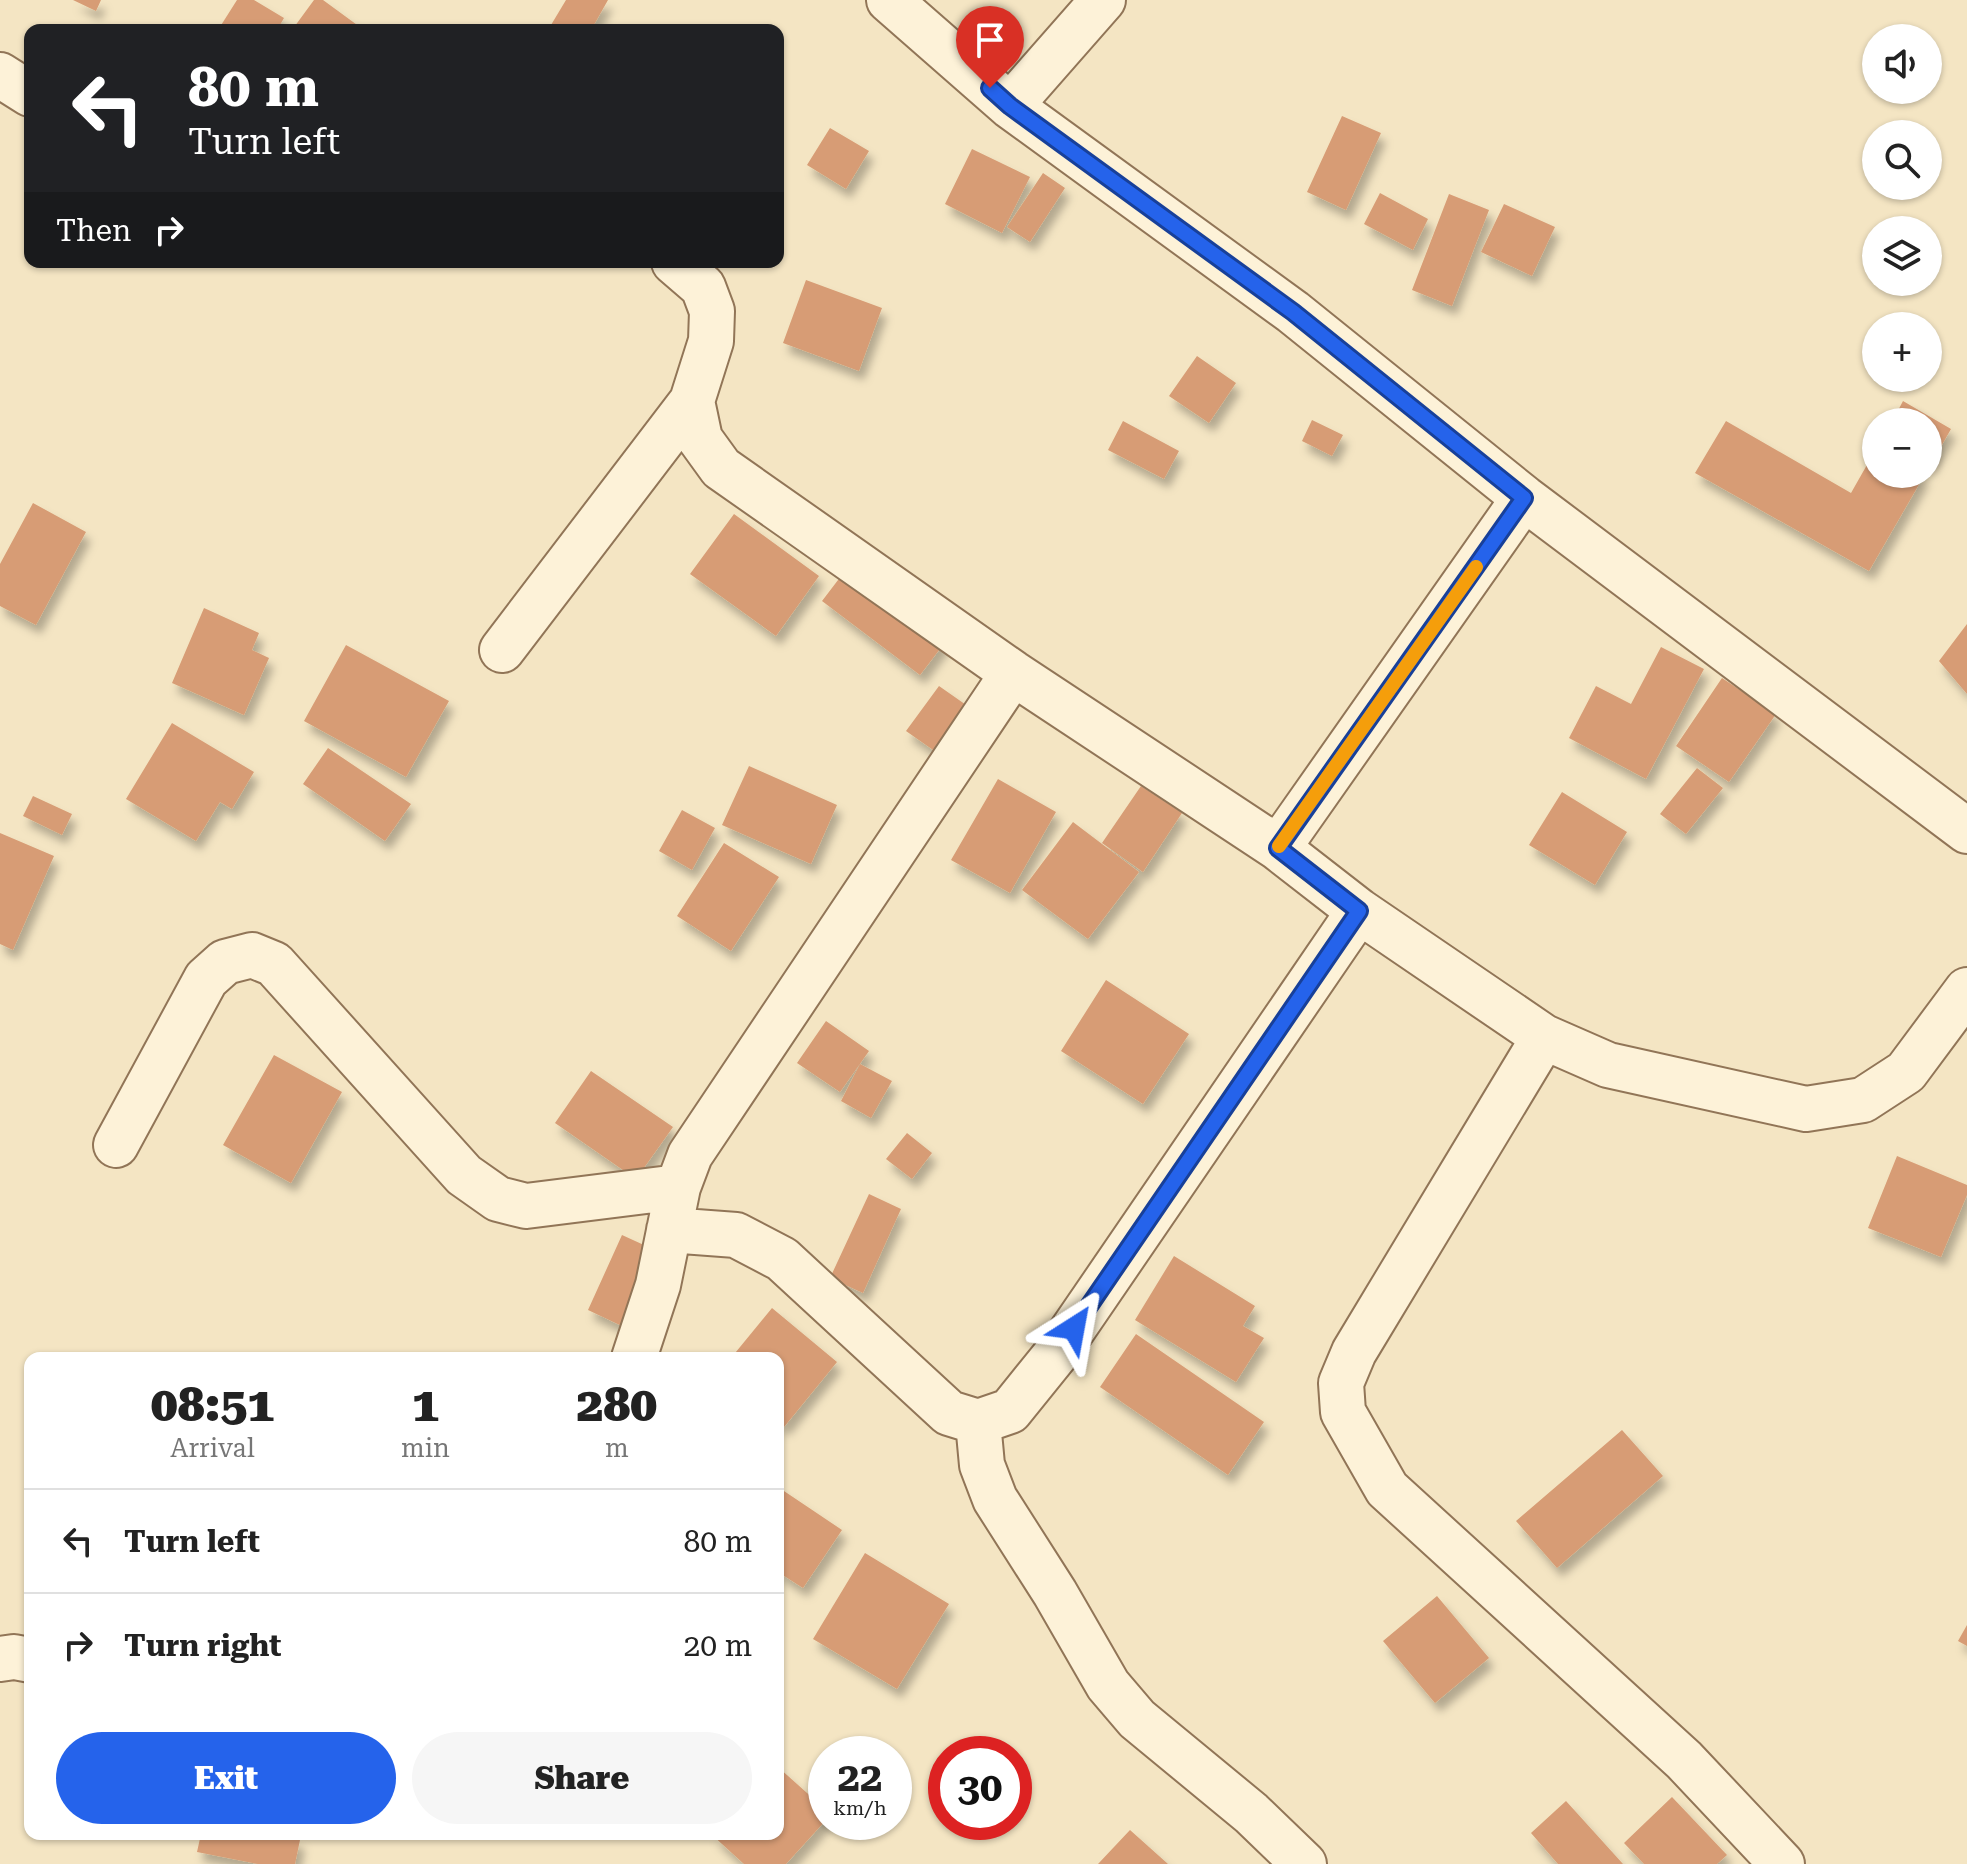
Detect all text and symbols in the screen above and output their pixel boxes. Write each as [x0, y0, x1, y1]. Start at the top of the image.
pin [956, 6, 1024, 88]
icon: arrive [968, 18, 1012, 62]
map controls [1862, 24, 1942, 488]
button: sound [1862, 24, 1942, 104]
text: 80 m [188, 54, 319, 120]
icon: left [56, 56, 160, 160]
button: search [1862, 120, 1942, 200]
text: Turn left [188, 121, 340, 163]
icon: right [147, 208, 191, 252]
text: Then [56, 213, 131, 248]
button: layers [1862, 216, 1942, 296]
button: + [1862, 312, 1942, 392]
button: − [1862, 408, 1942, 488]
position arrow [1032, 1286, 1116, 1370]
text: 08:51 [151, 1377, 274, 1433]
text: 1 [412, 1377, 439, 1433]
text: 280 [577, 1377, 657, 1433]
text: Arrival [170, 1433, 255, 1463]
text: min [401, 1433, 450, 1463]
text: m [605, 1433, 629, 1463]
icon: left [56, 1519, 100, 1563]
text: Turn left [124, 1524, 260, 1559]
text: 80 m [683, 1524, 752, 1559]
icon: right [56, 1623, 100, 1667]
text: Turn right [124, 1628, 281, 1663]
text: 20 m [683, 1628, 752, 1663]
button: Exit [56, 1732, 396, 1824]
button: Share [412, 1732, 752, 1824]
speed limit sign: 30 [928, 1736, 1032, 1840]
text: 22 [838, 1754, 882, 1801]
text: km/h [833, 1796, 887, 1820]

